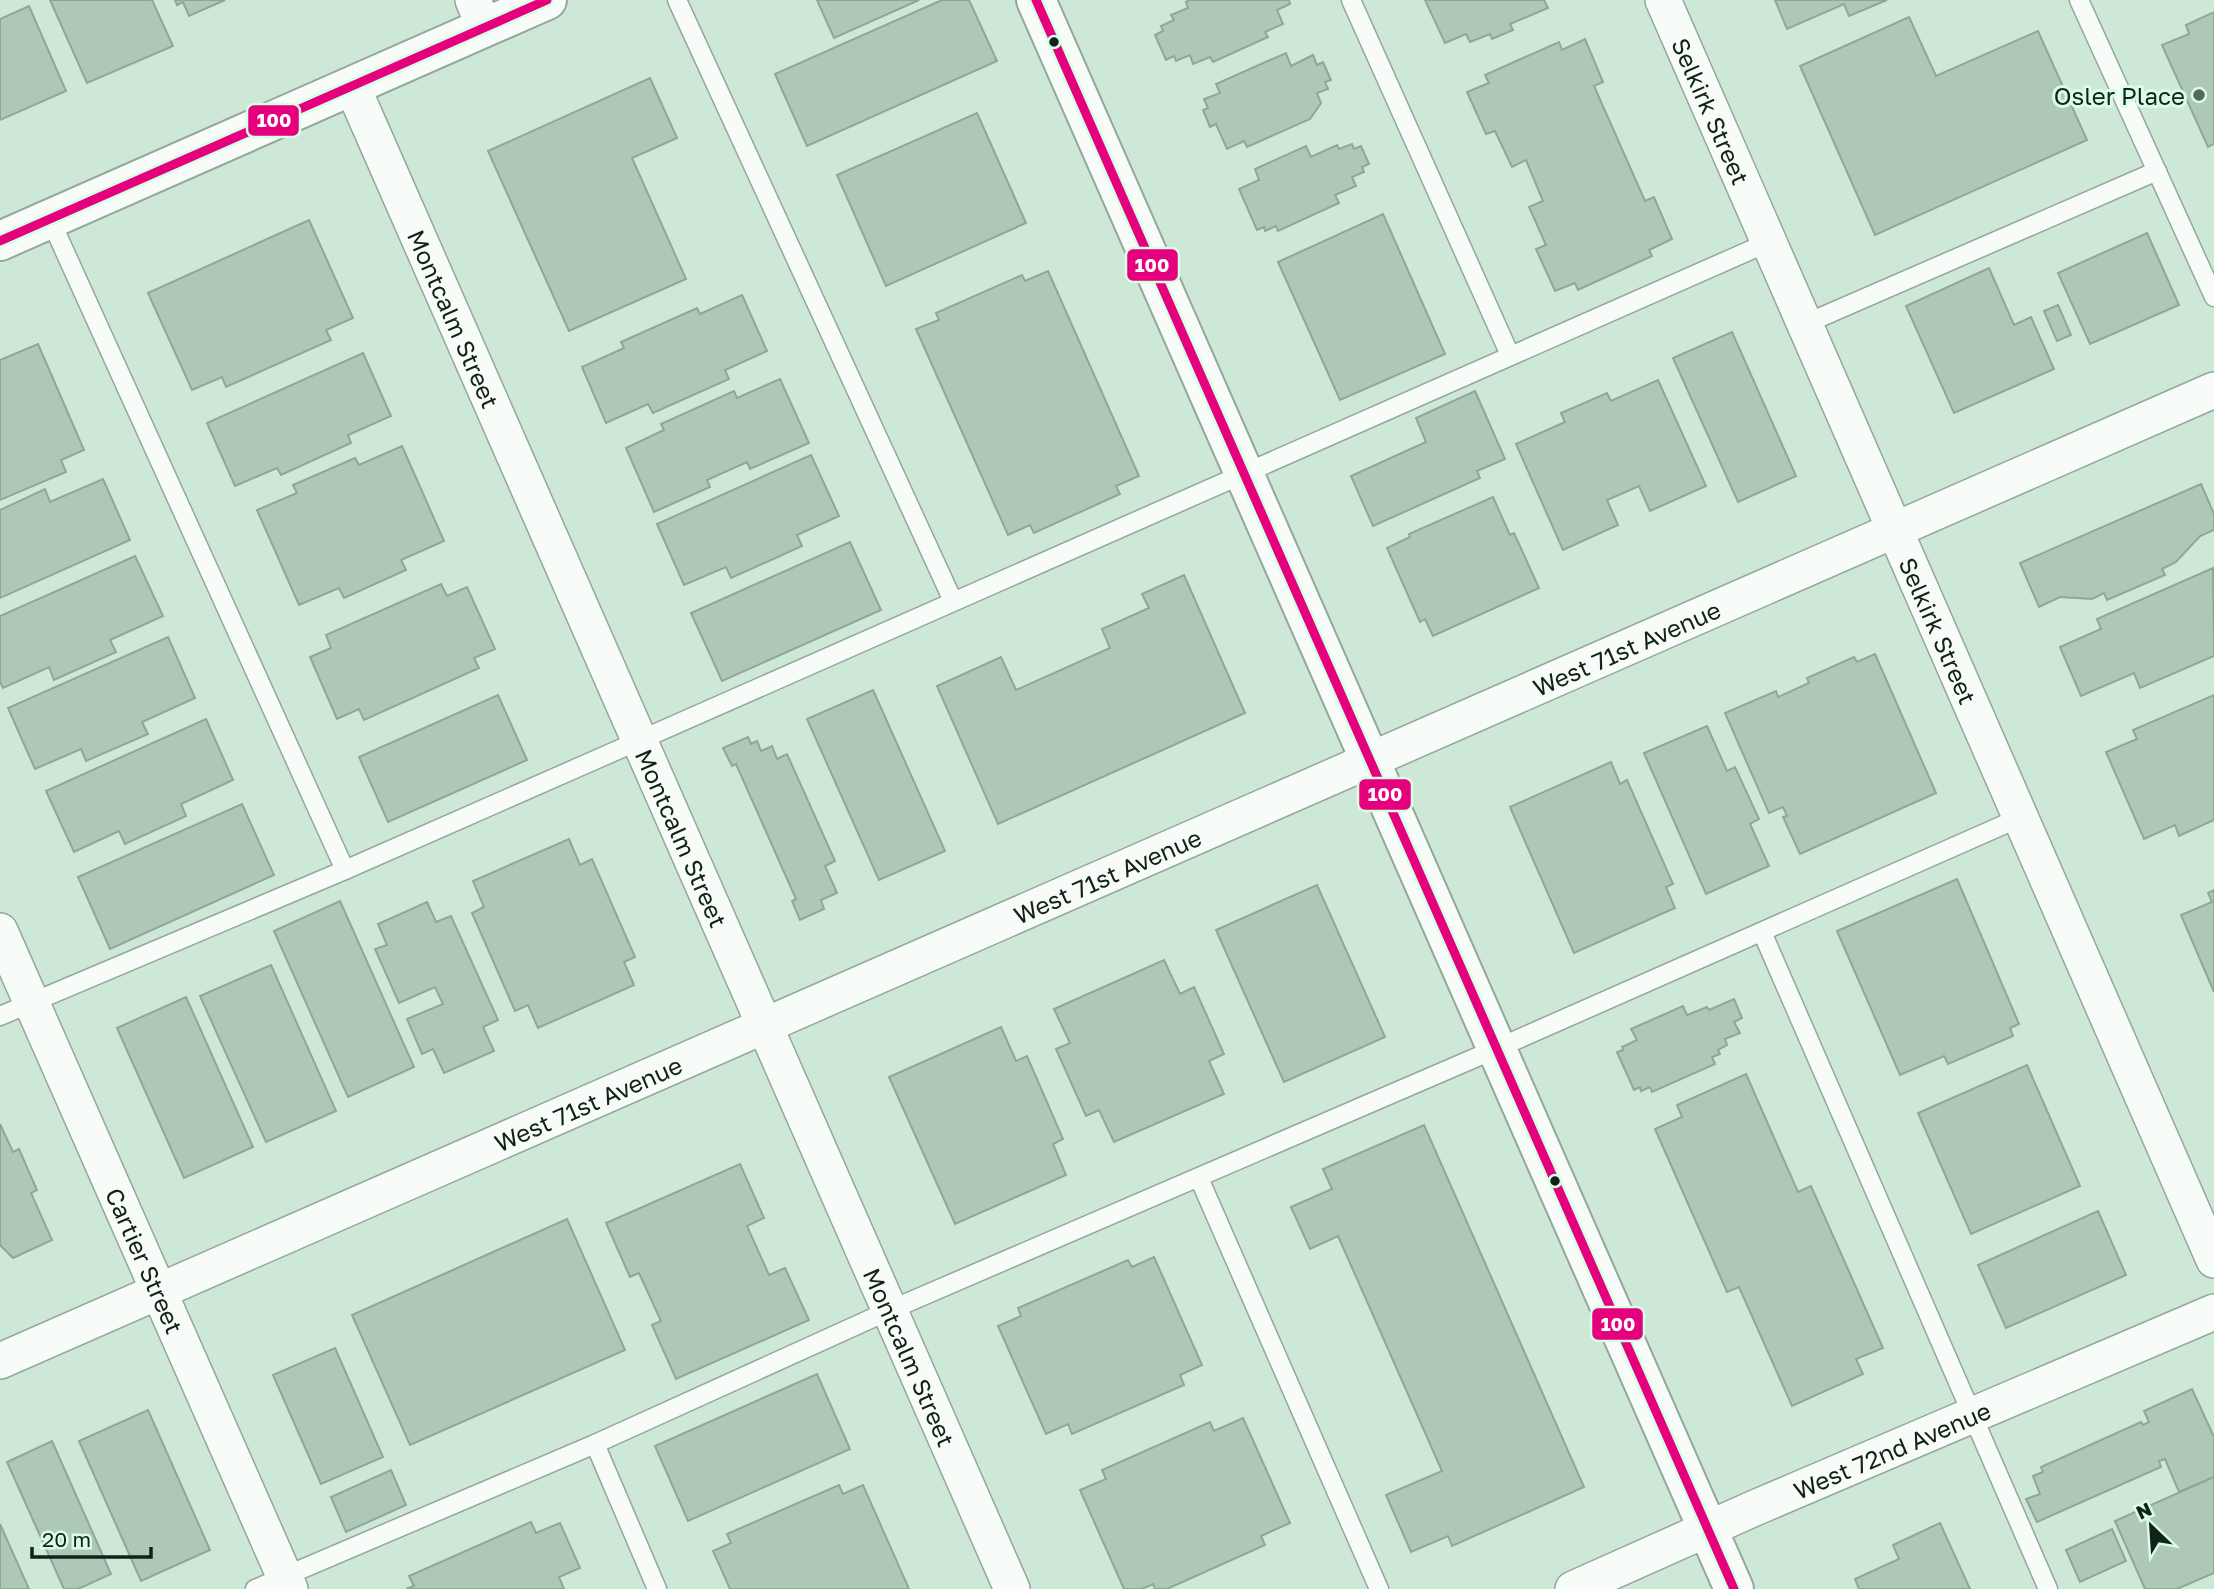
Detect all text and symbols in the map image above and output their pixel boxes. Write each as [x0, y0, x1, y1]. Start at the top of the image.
street label: Selkirk Street [1667, 33, 1756, 189]
unlabelled marker [1047, 35, 1061, 49]
place label: Osler Place [2054, 81, 2185, 110]
marker: Osler Place [2191, 87, 2207, 103]
line badge: 100 [247, 104, 300, 137]
text: 100 [257, 108, 291, 131]
street label: Montcalm Street [402, 225, 506, 412]
line badge: 100 [1126, 248, 1179, 282]
text: 100 [1135, 253, 1169, 276]
street label: Selkirk Street [1894, 553, 1983, 708]
street label: West 71st Avenue [1528, 594, 1725, 701]
street label: Montcalm Street [630, 744, 734, 931]
line badge: 100 [1358, 778, 1412, 811]
text: 100 [1368, 782, 1402, 805]
street label: West 71st Avenue [1009, 822, 1205, 929]
street label: West 71st Avenue [490, 1049, 686, 1157]
unlabelled marker [1548, 1174, 1562, 1188]
street label: Cartier Street [100, 1183, 190, 1338]
street label: Montcalm Street [858, 1263, 962, 1451]
line badge: 100 [1591, 1307, 1644, 1341]
text: 100 [1601, 1312, 1635, 1335]
street label: West 72nd Avenue [1789, 1395, 1995, 1504]
north arrow [2116, 1491, 2186, 1561]
text: N [2132, 1497, 2155, 1524]
scale bar [32, 1516, 150, 1560]
text: 20 m [42, 1526, 91, 1552]

